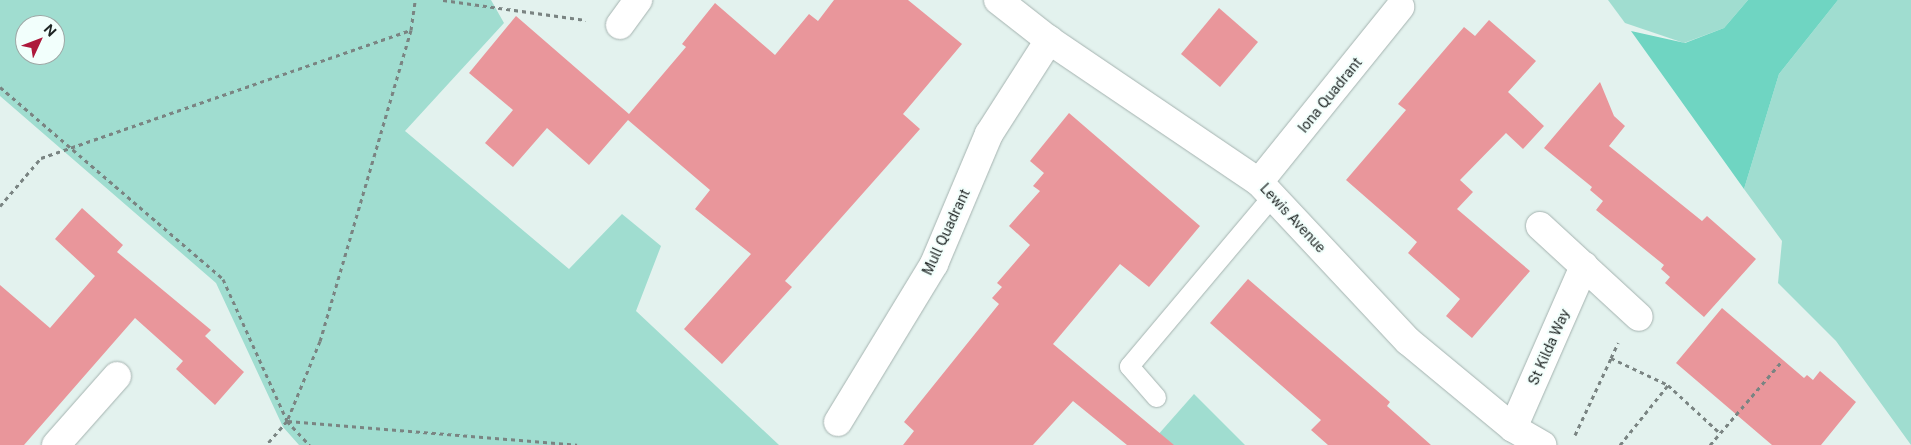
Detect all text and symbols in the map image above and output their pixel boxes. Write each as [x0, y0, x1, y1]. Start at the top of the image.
north arrow [15, 15, 65, 65]
text: N [41, 21, 60, 40]
street label: Iona Quadrant [1295, 54, 1365, 136]
street label: Lewis Avenue [1257, 180, 1329, 256]
street label: Mull Quadrant [919, 186, 973, 278]
street label: St Kilda Way [1525, 306, 1573, 388]

